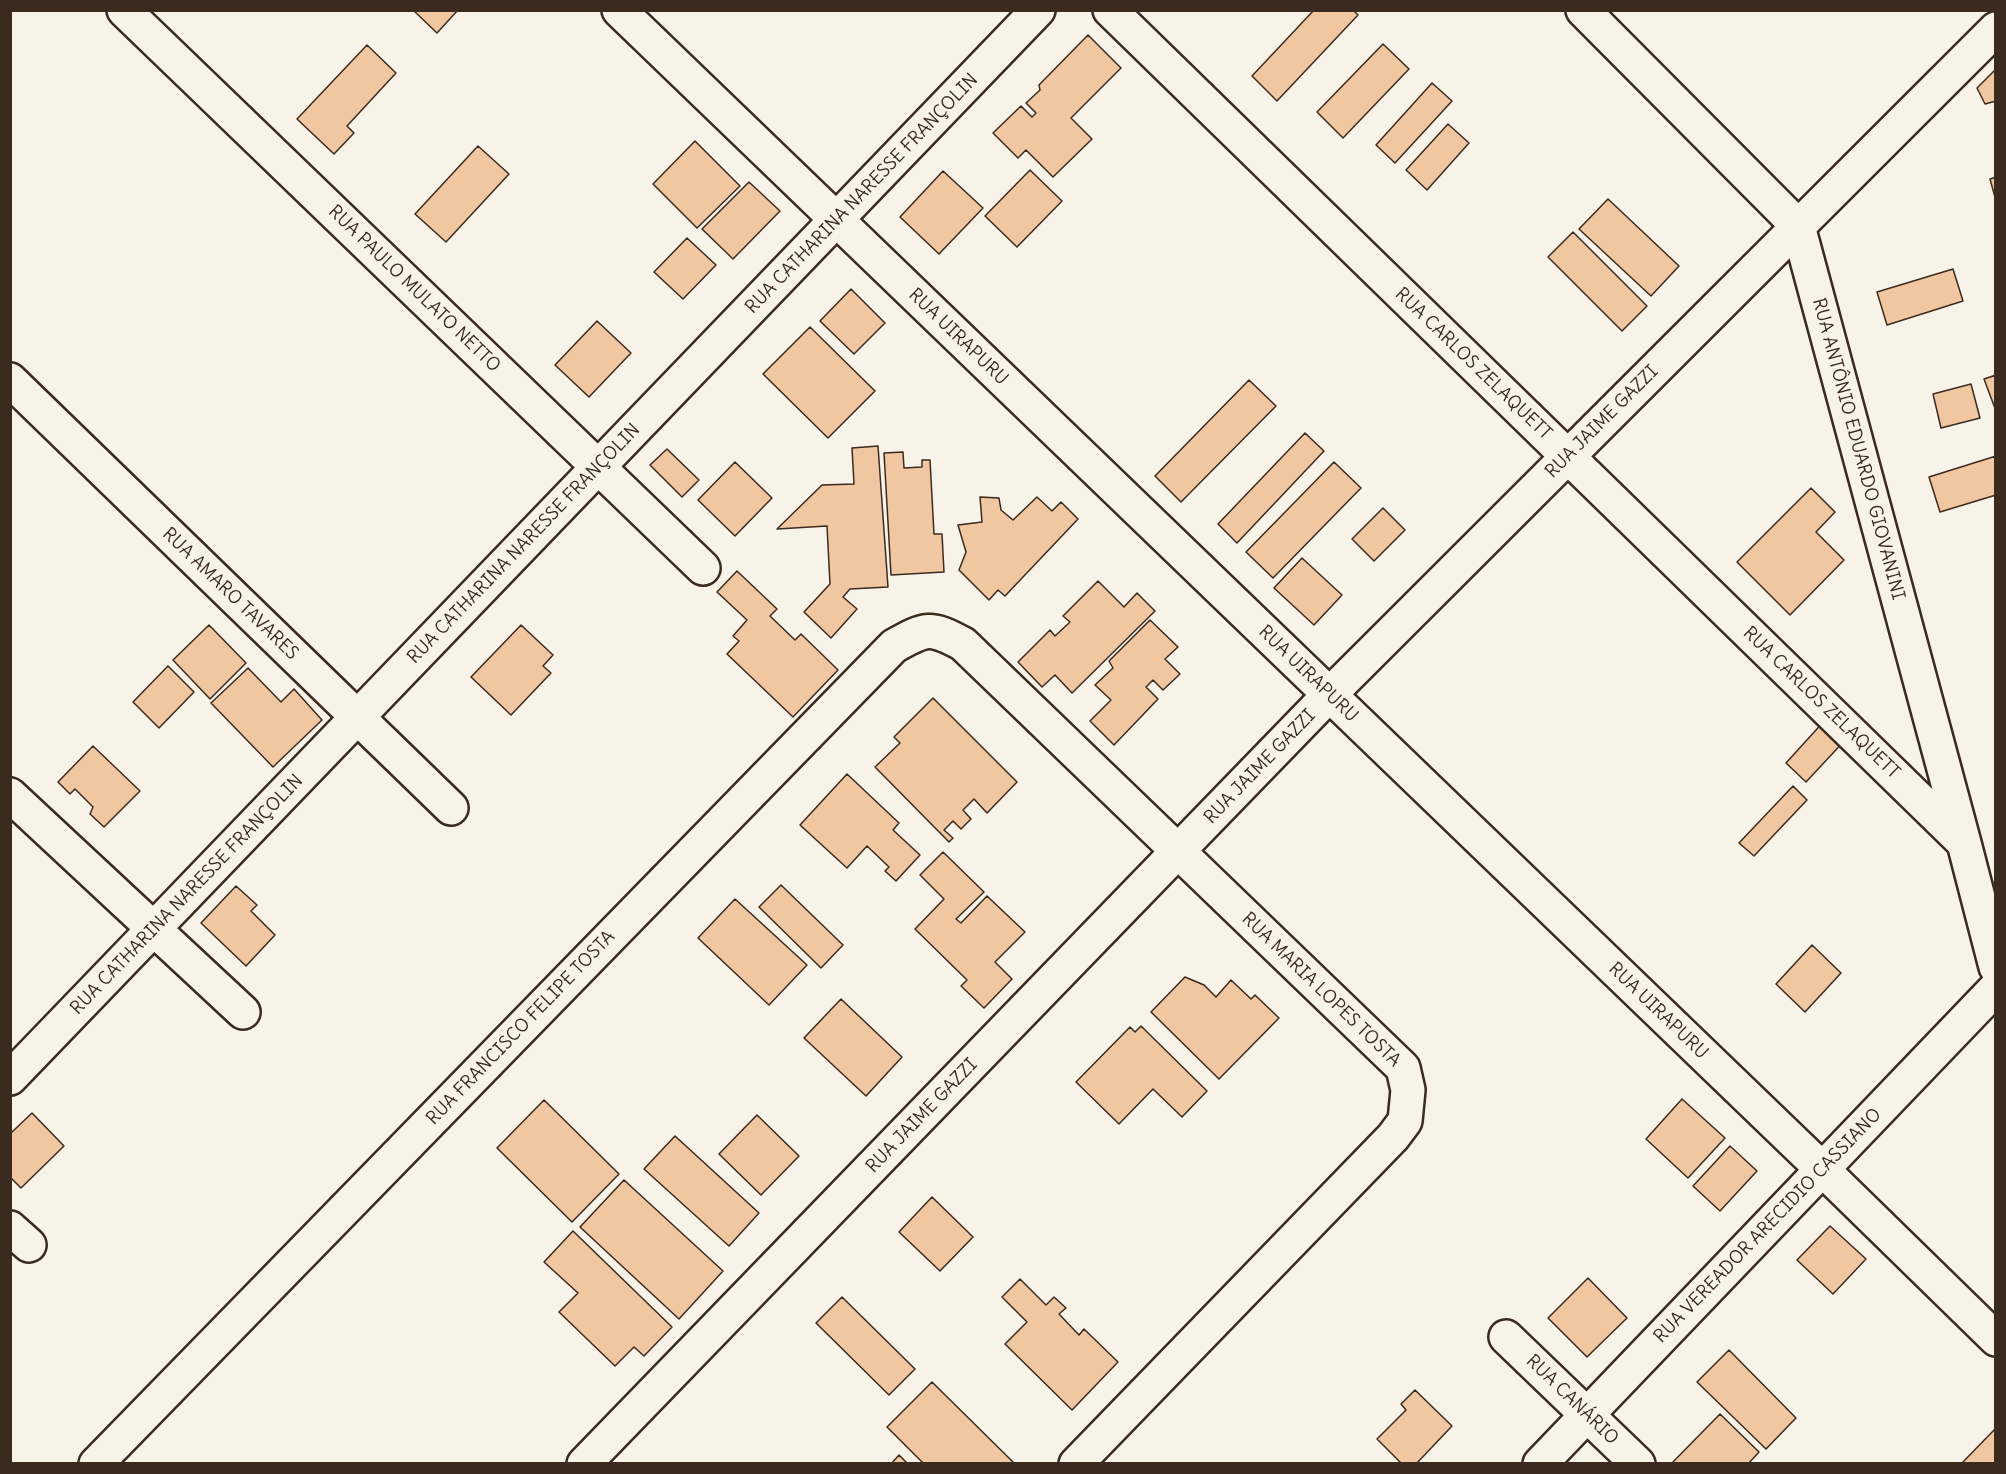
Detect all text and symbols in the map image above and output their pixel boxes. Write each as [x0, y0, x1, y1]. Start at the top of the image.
street label: RUA CATHARINA NARESSE FRANÇOLIN [741, 70, 983, 318]
street label: RUA PAULO MULATO NETTO [323, 201, 505, 377]
street label: RUA UIRAPURU [904, 284, 1012, 390]
street label: RUA CARLOS ZELAQUETT [1390, 284, 1556, 444]
street label: RUA ANTÔNIO EDUARDO GIOVANINI [1807, 296, 1909, 602]
street label: RUA JAIME GAZZI [1541, 361, 1663, 483]
street label: RUA CATHARINA NARESSE FRANÇOLIN [403, 420, 645, 668]
street label: RUA AMARO TAVARES [157, 523, 303, 665]
street label: RUA UIRAPURU [1254, 621, 1362, 727]
street label: RUA CARLOS ZELAQUETT [1738, 623, 1904, 783]
street label: RUA JAIME GAZZI [1200, 705, 1320, 829]
street label: RUA CATHARINA NARESSE FRANÇOLIN [66, 771, 308, 1019]
street label: RUA MARIA LOPES TOSTA [1237, 908, 1405, 1072]
street label: RUA FRANCISCO FELIPE TOSTA [422, 926, 620, 1130]
street label: RUA UIRAPURU [1604, 958, 1712, 1064]
street label: RUA JAIME GAZZI [862, 1054, 982, 1178]
street label: RUA VEREADOR ARECIDIO CASSIANO [1650, 1104, 1886, 1348]
street label: RUA CANÁRIO [1521, 1351, 1623, 1449]

